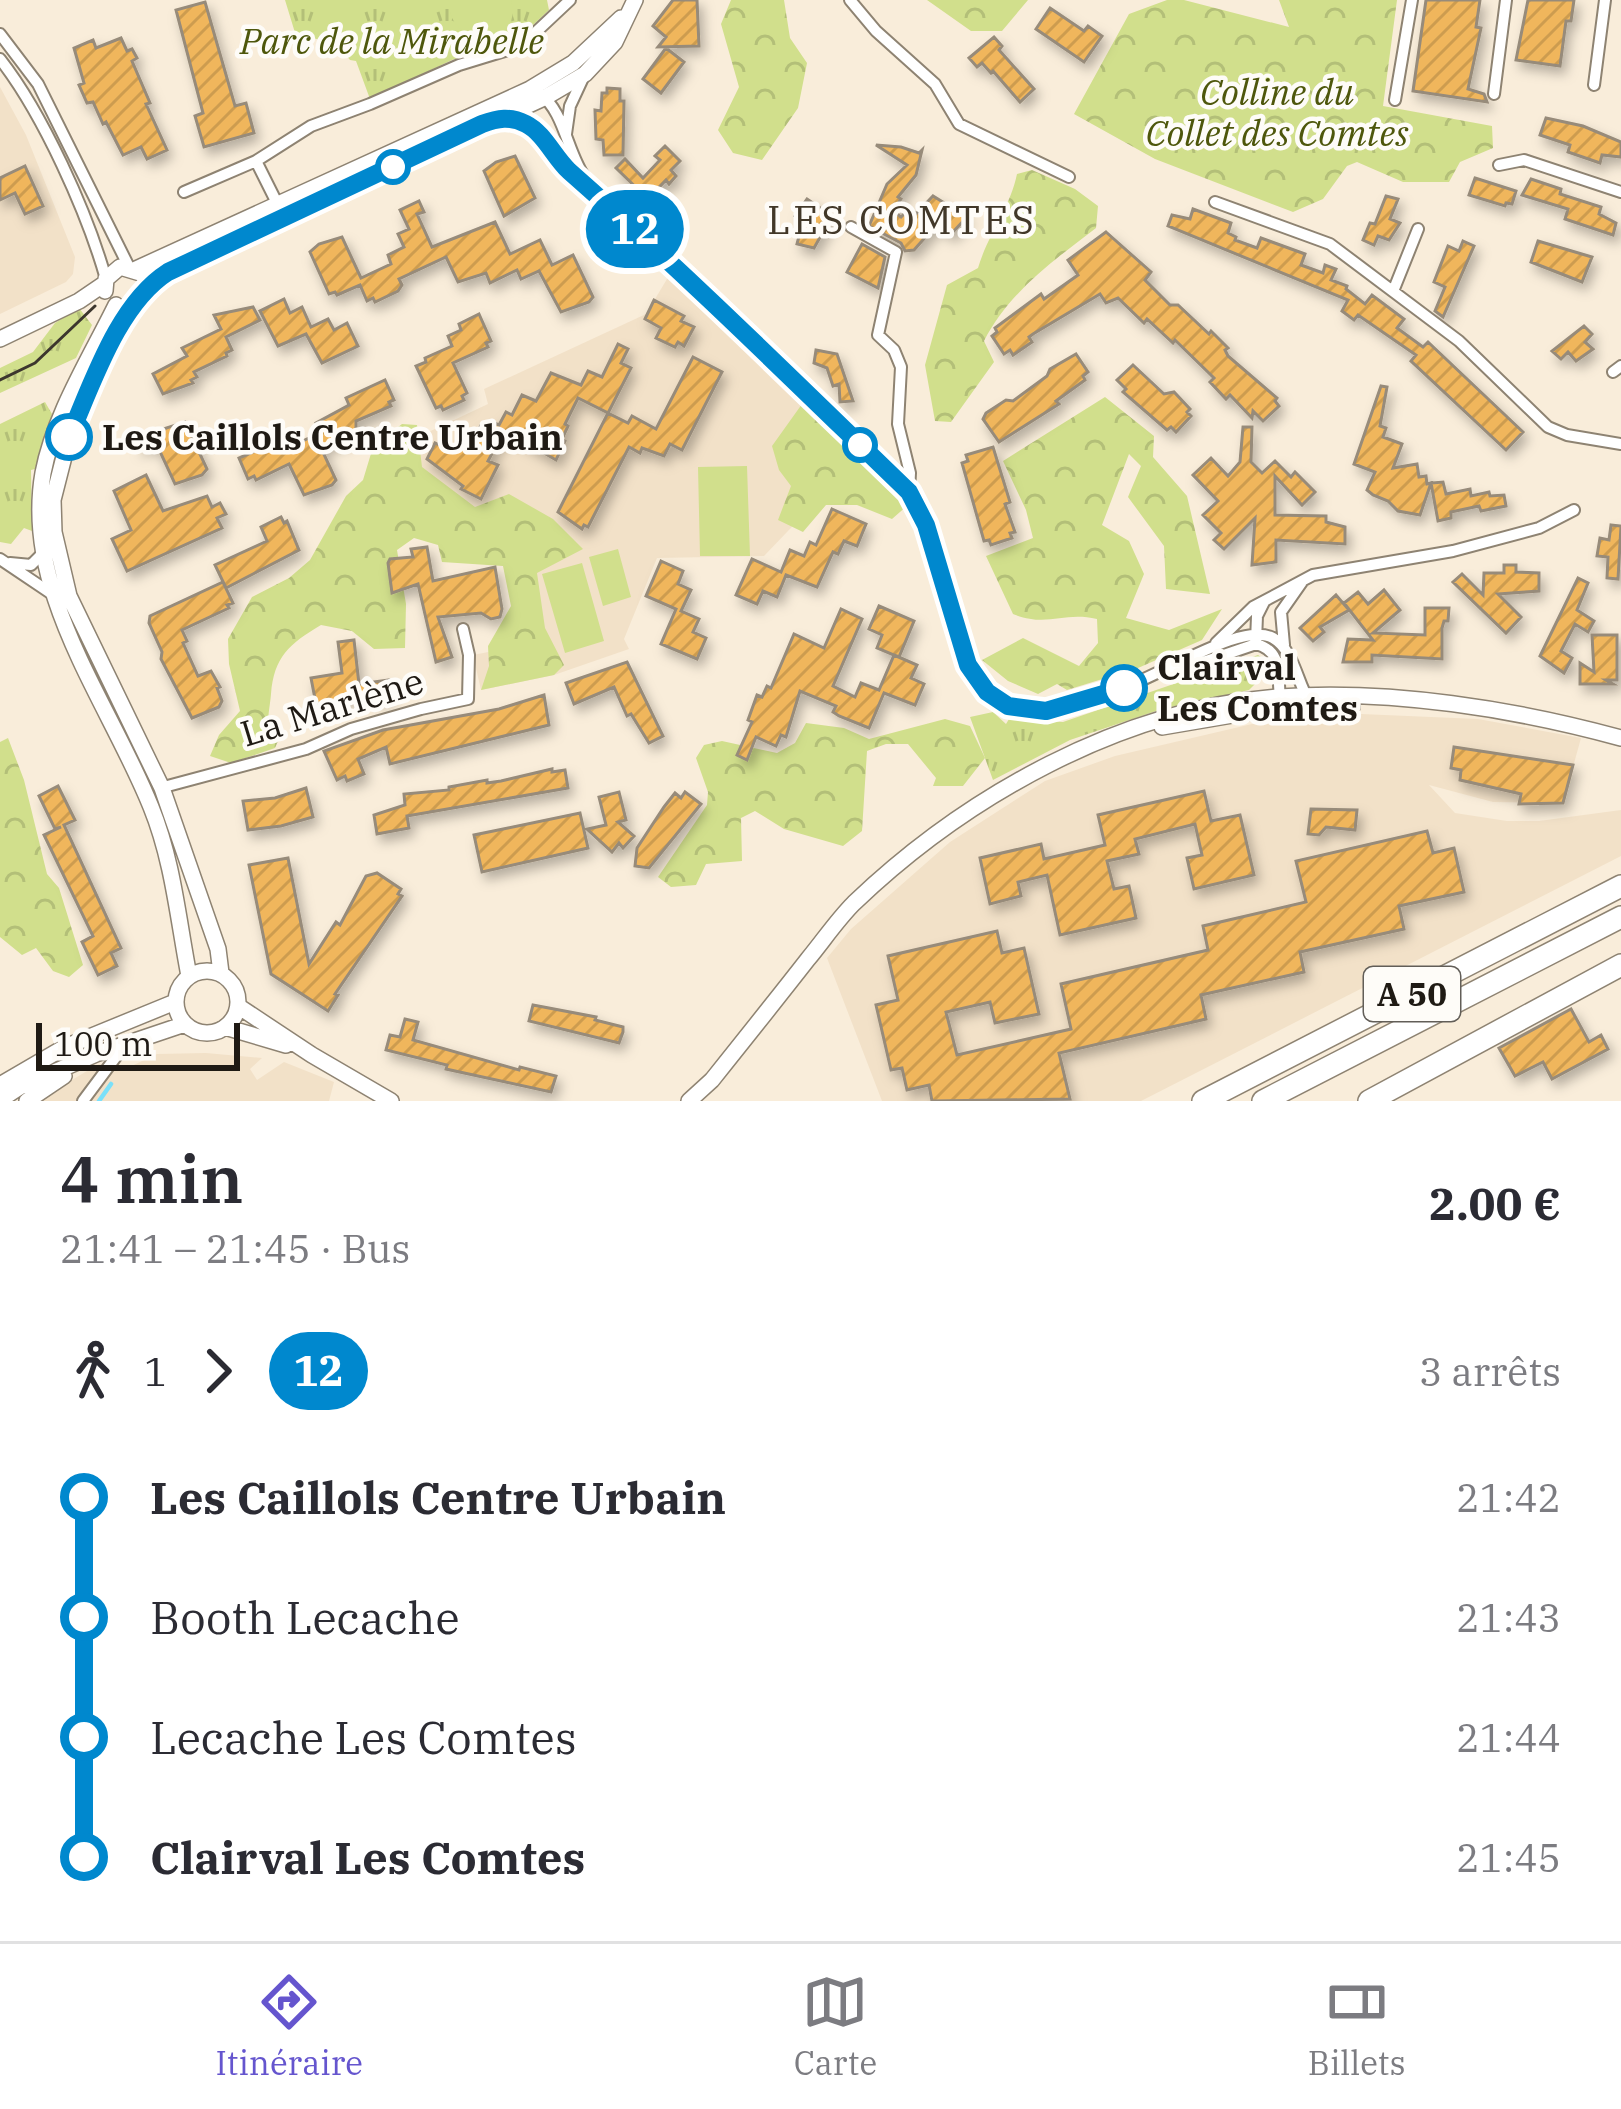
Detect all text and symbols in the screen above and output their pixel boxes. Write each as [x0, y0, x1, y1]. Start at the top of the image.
park label: Parc de la Mirabelle [239, 17, 544, 64]
park label: Colline du Collet des Comtes [1145, 68, 1409, 156]
unlabelled marker [377, 151, 409, 183]
line badge: 12 [581, 190, 689, 268]
district label: LES COMTES [767, 194, 1037, 245]
text: 12 [610, 201, 660, 256]
place label: Les Caillols Centre Urbain [102, 413, 563, 460]
marker: Les Caillols Centre Urbain [47, 415, 91, 459]
unlabelled marker [844, 429, 876, 461]
place label: Clairval Les Comtes [1157, 643, 1358, 731]
street label: La Marlène [235, 656, 429, 757]
marker: Clairval Les Comtes [1102, 666, 1146, 710]
road number: A 50 [1364, 967, 1460, 1021]
scale bar [36, 1017, 240, 1070]
text: 100 m [54, 1022, 153, 1065]
text: 4 min [60, 1135, 243, 1221]
text: 2.00 € [1429, 1174, 1561, 1232]
text: 21:41 – 21:45 · Bus [60, 1223, 410, 1274]
icon: walk [60, 1338, 126, 1404]
icon: forward [185, 1338, 251, 1404]
text: 12 [293, 1343, 344, 1398]
text: 1 [144, 1346, 167, 1397]
text: 3 arrêts [1419, 1346, 1561, 1397]
text: Les Caillols Centre Urbain [150, 1468, 726, 1526]
text: 21:42 [1456, 1472, 1561, 1523]
text: Booth Lecache [150, 1588, 460, 1646]
text: 21:43 [1456, 1592, 1561, 1643]
text: Lecache Les Comtes [150, 1708, 577, 1766]
text: 21:44 [1456, 1712, 1561, 1763]
text: Clairval Les Comtes [150, 1828, 585, 1886]
text: 21:45 [1456, 1832, 1561, 1883]
tab: Itinéraire [215, 1969, 363, 2084]
tab: Carte [794, 1969, 877, 2084]
tab: Billets [1308, 1969, 1406, 2084]

